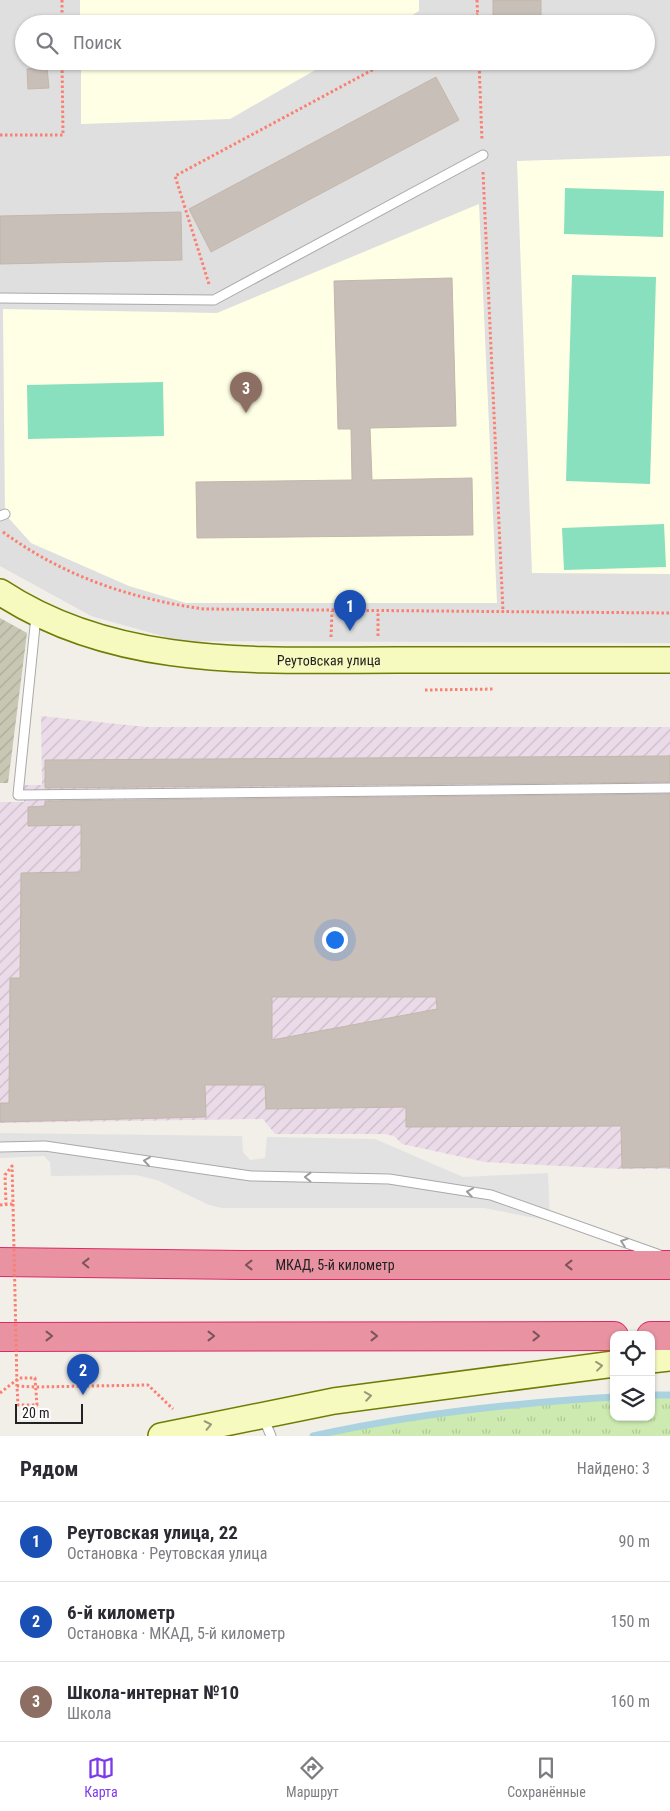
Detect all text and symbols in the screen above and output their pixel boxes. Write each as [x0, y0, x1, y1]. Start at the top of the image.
search box [15, 15, 655, 70]
icon: search [33, 29, 61, 57]
text: Поиск [73, 31, 122, 54]
pin: 3 [230, 372, 262, 413]
pin: 1 [334, 590, 366, 631]
street label: Реутовская улица [277, 652, 381, 668]
your location [322, 927, 348, 953]
one-way arrow [143, 1156, 151, 1167]
one-way arrow [304, 1172, 312, 1182]
one-way arrow [465, 1187, 474, 1197]
one-way arrow [620, 1238, 629, 1248]
street label: МКАД, 5-й километр [275, 1257, 395, 1273]
one-way arrow [82, 1258, 90, 1268]
one-way arrow [245, 1260, 252, 1270]
one-way arrow [565, 1260, 572, 1270]
one-way arrow [45, 1331, 53, 1341]
one-way arrow [208, 1331, 215, 1341]
one-way arrow [370, 1331, 378, 1341]
one-way arrow [532, 1331, 540, 1341]
map controls [610, 1331, 655, 1421]
button: locate [610, 1331, 655, 1376]
pin: 2 [67, 1354, 99, 1395]
one-way arrow [595, 1361, 603, 1372]
button: layers [610, 1376, 655, 1421]
one-way arrow [364, 1391, 372, 1401]
scale bar [15, 1401, 82, 1424]
text: 20 m [22, 1405, 50, 1421]
one-way arrow [204, 1421, 213, 1431]
text: Рядом [20, 1457, 79, 1481]
text: Найдено: 3 [577, 1459, 650, 1478]
text: Реутовская улица, 22 [67, 1521, 238, 1544]
text: 1 [32, 1532, 40, 1551]
text: 90 m [618, 1532, 650, 1551]
text: Остановка · Реутовская улица [67, 1544, 267, 1563]
text: 6-й километр [67, 1601, 175, 1624]
text: 2 [32, 1612, 40, 1631]
text: 150 m [611, 1612, 650, 1631]
text: Остановка · МКАД, 5-й километр [67, 1624, 285, 1643]
text: Школа-интернат №10 [67, 1681, 239, 1704]
text: 3 [32, 1692, 40, 1711]
text: 160 m [611, 1692, 650, 1711]
text: Школа [67, 1704, 111, 1723]
tab: Карта [84, 1754, 118, 1800]
tab: Маршрут [286, 1754, 339, 1800]
tab: Сохранённые [507, 1754, 586, 1800]

